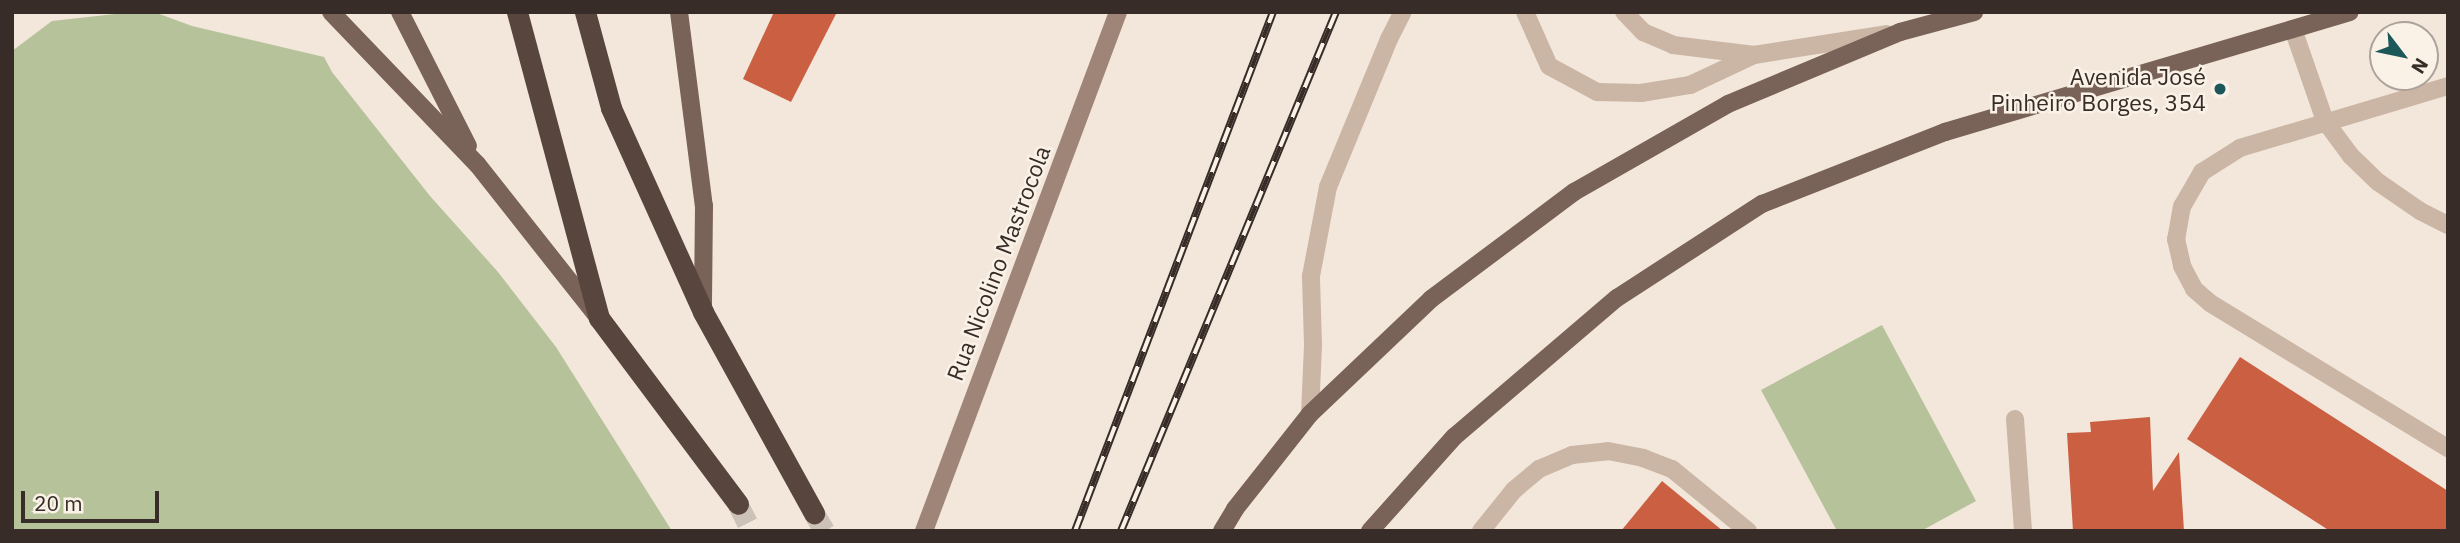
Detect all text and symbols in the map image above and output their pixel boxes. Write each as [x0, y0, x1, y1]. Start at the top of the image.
north arrow [2369, 21, 2439, 91]
text: N [2406, 54, 2434, 78]
place label: Avenida José Pinheiro Borges, 354 [1991, 62, 2206, 116]
marker: Avenida José Pinheiro Borges, 354 [2212, 81, 2228, 97]
street label: Rua Nicolino Mastrocola [940, 142, 1056, 384]
scale bar [24, 476, 163, 520]
text: 20 m [34, 489, 83, 517]

